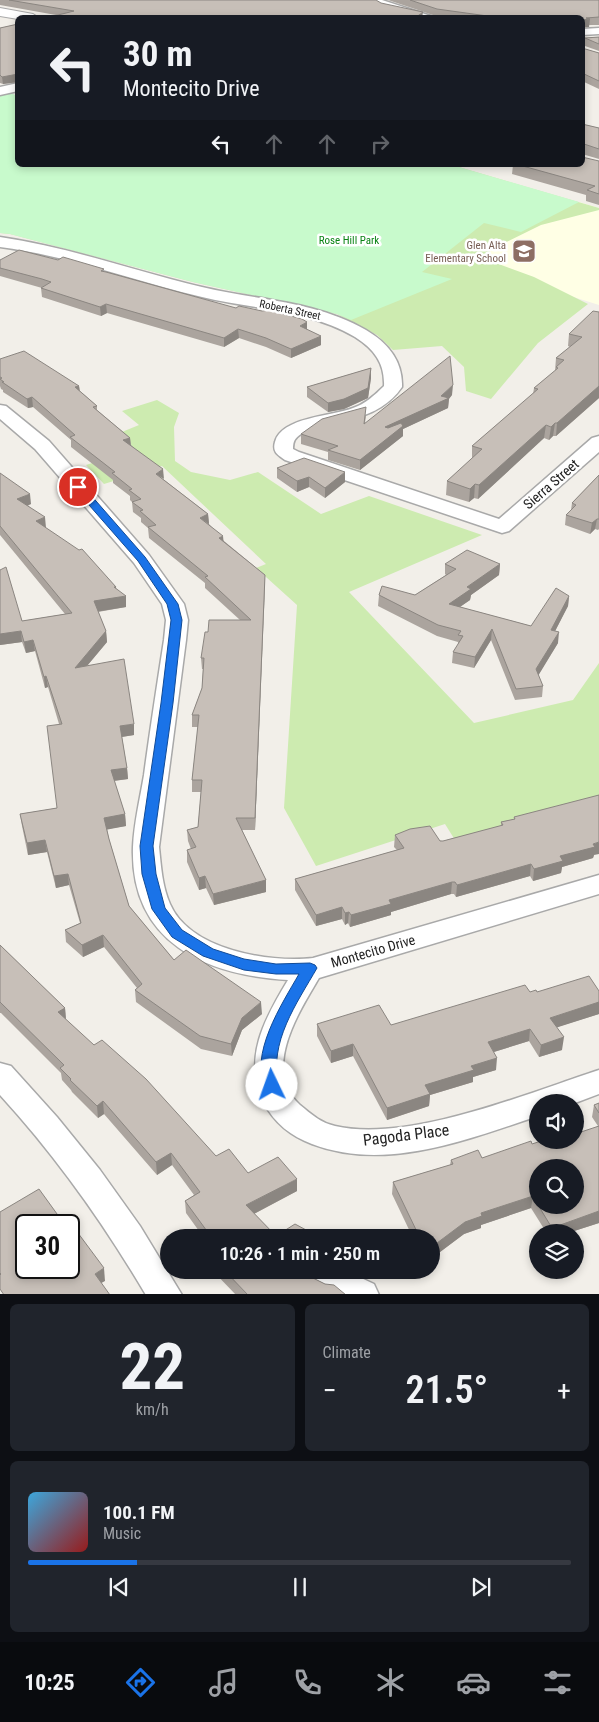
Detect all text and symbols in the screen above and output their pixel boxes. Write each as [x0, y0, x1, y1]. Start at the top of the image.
text: 30 m [123, 34, 192, 75]
icon: left [40, 35, 105, 100]
text: Montecito Drive [123, 76, 260, 101]
icon: left [207, 130, 235, 158]
icon: ahead [260, 130, 288, 158]
icon: ahead [313, 130, 341, 158]
icon: right [366, 130, 394, 158]
park label: Rose Hill Park [319, 234, 379, 247]
school or university icon: Glen Alta Elementary School [511, 238, 537, 264]
place label: Glen Alta Elementary School [425, 239, 506, 265]
street label: Roberta Street [258, 297, 322, 323]
street label: Sierra Street [520, 456, 582, 512]
pin [57, 466, 99, 508]
icon: arrive [64, 473, 92, 501]
street label: Montecito Drive [329, 931, 417, 971]
position arrow [245, 1058, 297, 1110]
map controls [529, 1094, 584, 1279]
button: sound [529, 1094, 584, 1149]
street label: Pagoda Place [362, 1120, 450, 1150]
button: search [529, 1159, 584, 1214]
speed limit sign: 30 [15, 1214, 80, 1279]
button: layers [529, 1224, 584, 1279]
text: 10:26 · 1 min · 250 m [220, 1242, 380, 1265]
text: 22 [119, 1329, 185, 1405]
text: Climate [323, 1343, 371, 1362]
text: 21.5° [405, 1368, 488, 1412]
text: − [323, 1374, 337, 1407]
text: + [557, 1374, 571, 1407]
text: km/h [136, 1400, 169, 1419]
text: 100.1 FM [103, 1501, 175, 1524]
text: Music [103, 1524, 141, 1543]
icon: previous [105, 1573, 133, 1601]
icon: pause [286, 1573, 314, 1601]
icon: next [467, 1573, 495, 1601]
icon: directions [123, 1665, 158, 1700]
icon: music [206, 1665, 241, 1700]
icon: phone [290, 1665, 325, 1700]
icon: climate [373, 1665, 408, 1700]
icon: car [456, 1665, 491, 1700]
icon: filters [540, 1665, 575, 1700]
text: 10:25 [24, 1670, 75, 1695]

